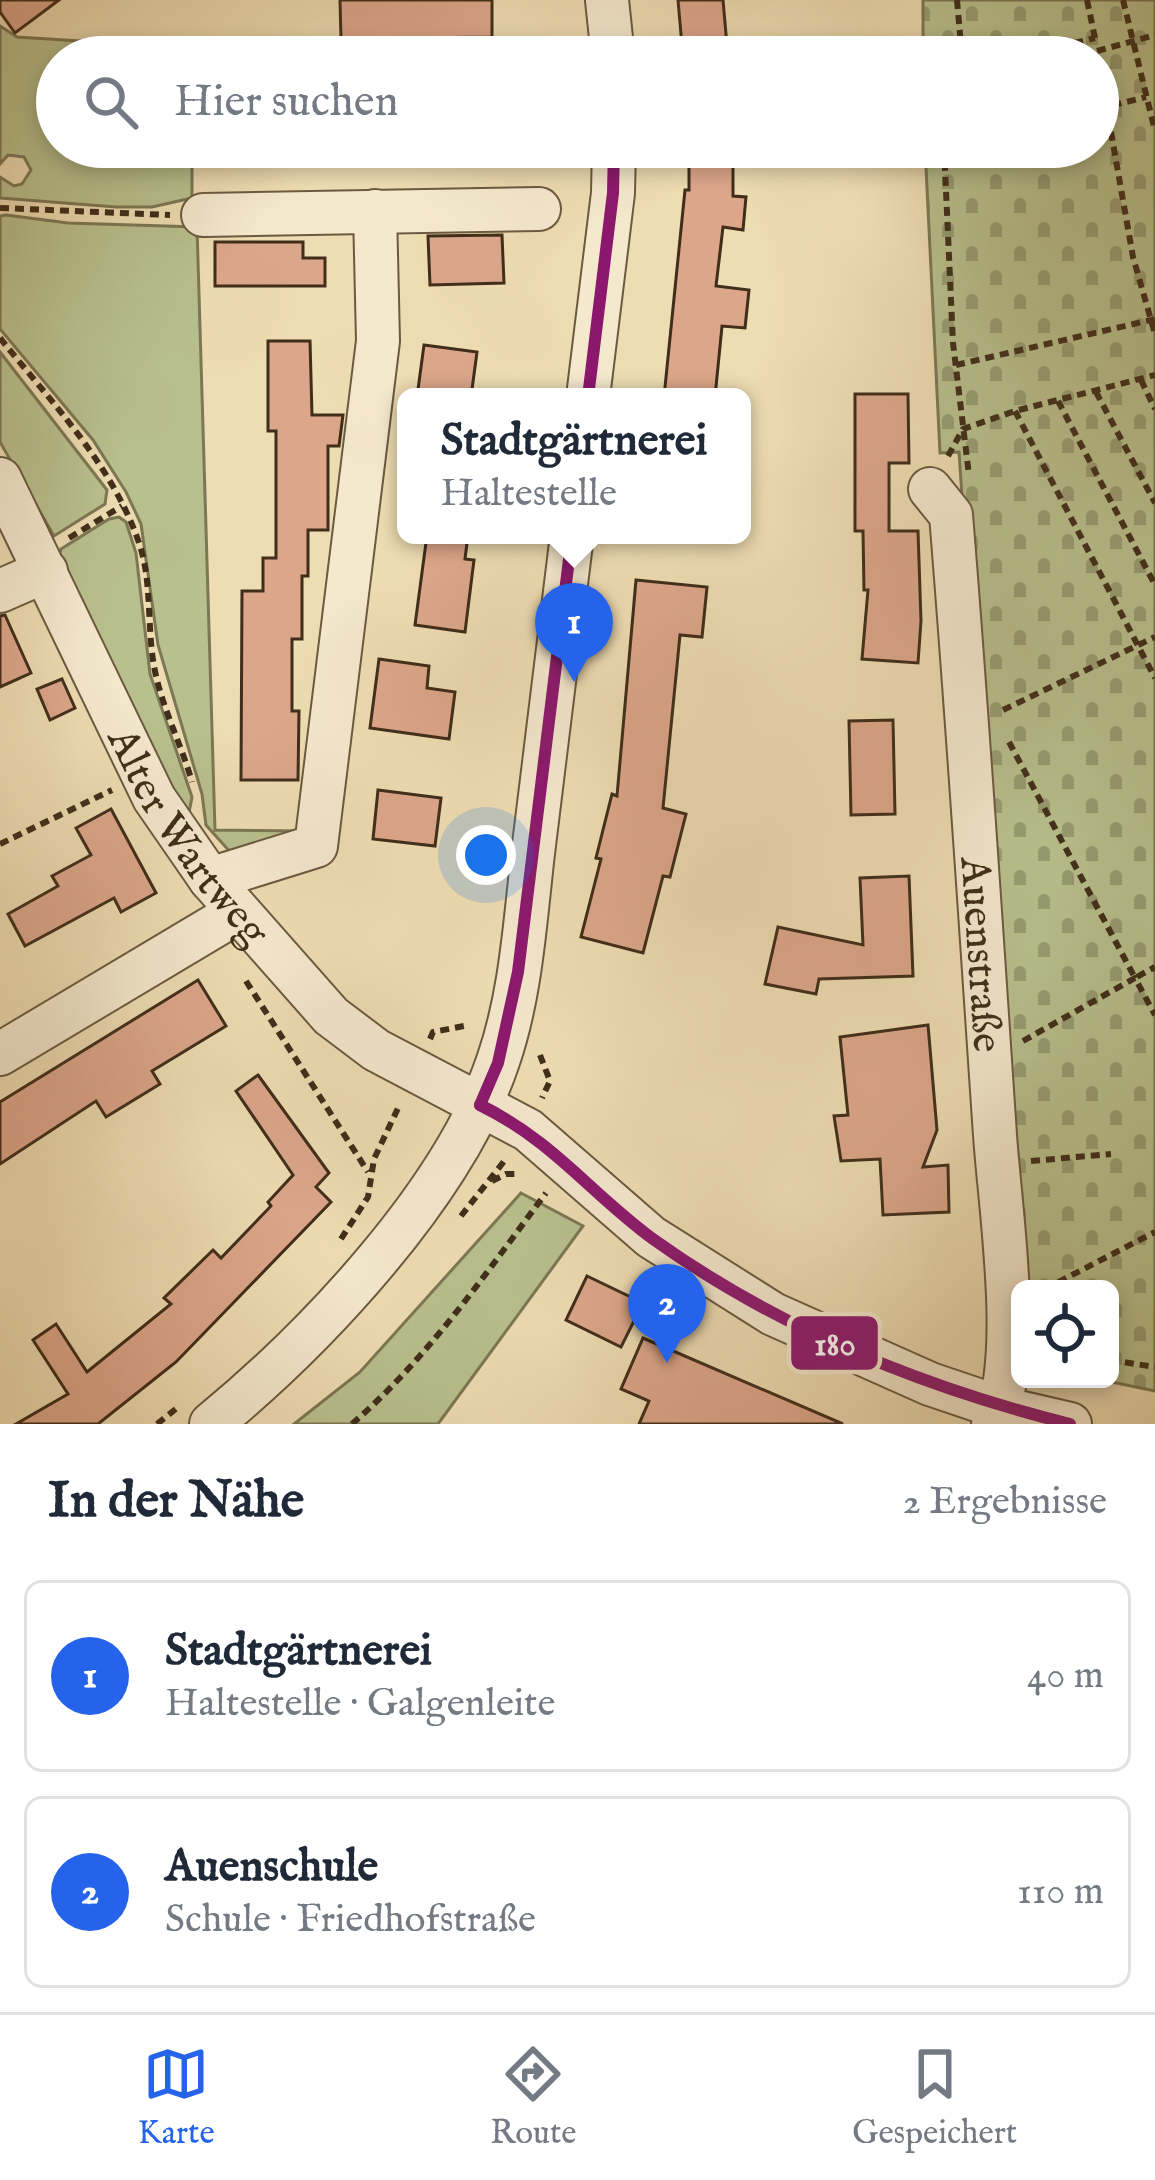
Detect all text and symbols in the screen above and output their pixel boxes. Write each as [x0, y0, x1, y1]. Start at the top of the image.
search box [36, 36, 1119, 168]
icon: search [78, 69, 144, 135]
text: Hier suchen [174, 74, 398, 131]
popup [397, 388, 751, 544]
text: Stadtgärtnerei [440, 413, 708, 470]
text: Haltestelle [440, 470, 617, 519]
pin: 1 [535, 583, 613, 682]
street label: Alter Wartweg [94, 719, 280, 959]
your location [456, 825, 516, 885]
street label: Auenstraße [946, 854, 1012, 1054]
pin: 2 [628, 1264, 706, 1363]
map controls [1011, 1280, 1119, 1388]
button: locate [1011, 1280, 1119, 1388]
line badge: 180 [789, 1314, 880, 1372]
text: 180 [814, 1325, 856, 1367]
text: In der Nähe [48, 1470, 304, 1535]
text: 2 Ergebnisse [903, 1478, 1107, 1527]
text: Stadtgärtnerei [165, 1623, 432, 1680]
text: 1 [83, 1652, 97, 1701]
text: 40 m [1027, 1652, 1104, 1701]
text: Haltestelle · Galgenleite [165, 1680, 555, 1729]
text: Auenschule [165, 1839, 378, 1896]
text: 2 [81, 1868, 99, 1917]
text: 110 m [1017, 1868, 1104, 1917]
text: Schule · Friedhofstraße [165, 1896, 536, 1945]
tab: Karte [138, 2041, 215, 2155]
tab: Route [490, 2041, 576, 2155]
tab: Gespeichert [852, 2041, 1017, 2155]

